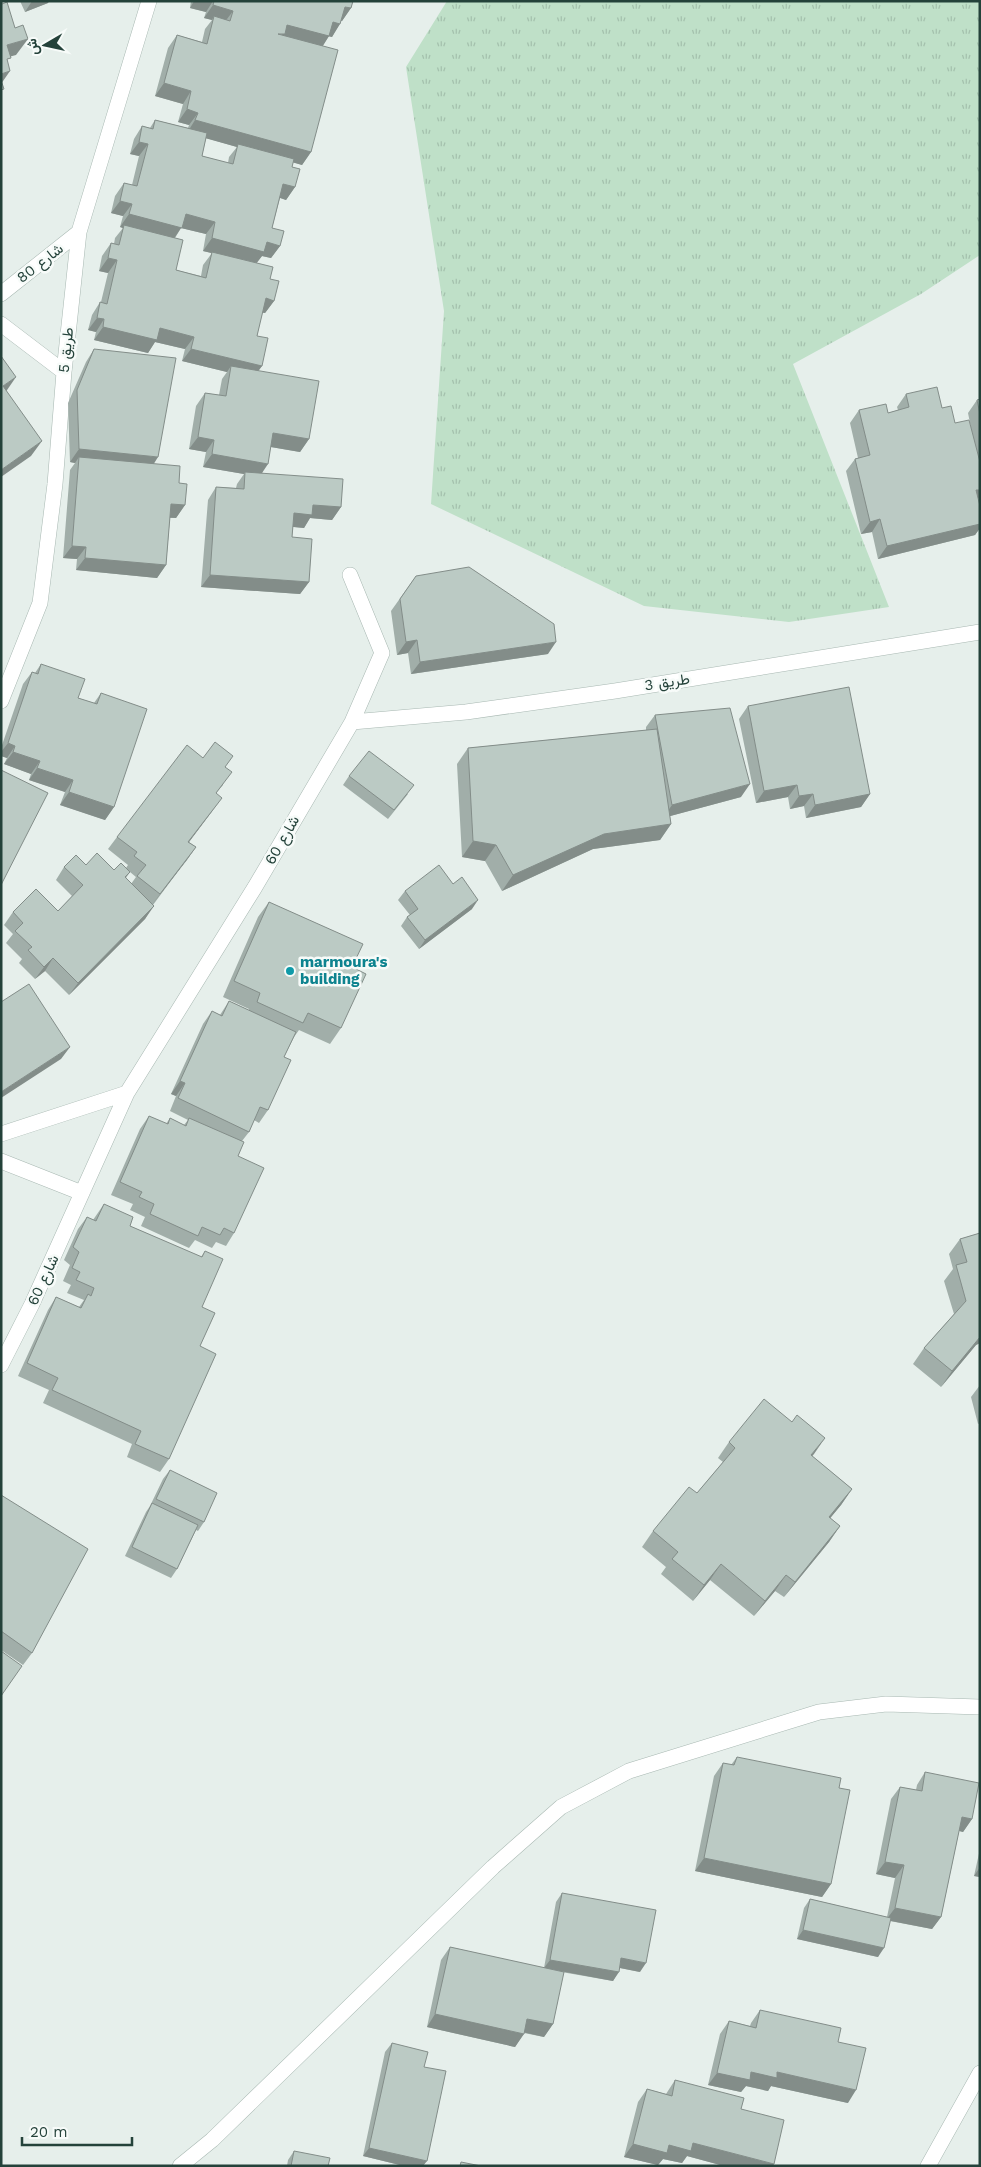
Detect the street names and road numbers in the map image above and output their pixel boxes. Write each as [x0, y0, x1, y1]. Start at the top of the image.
street label: شارع 80 [13, 239, 68, 288]
street label: طريق 5 [55, 326, 78, 374]
street label: طريق 3 [643, 670, 691, 695]
street label: شارع 60 [261, 812, 305, 869]
street label: شارع 60 [23, 1252, 64, 1309]

